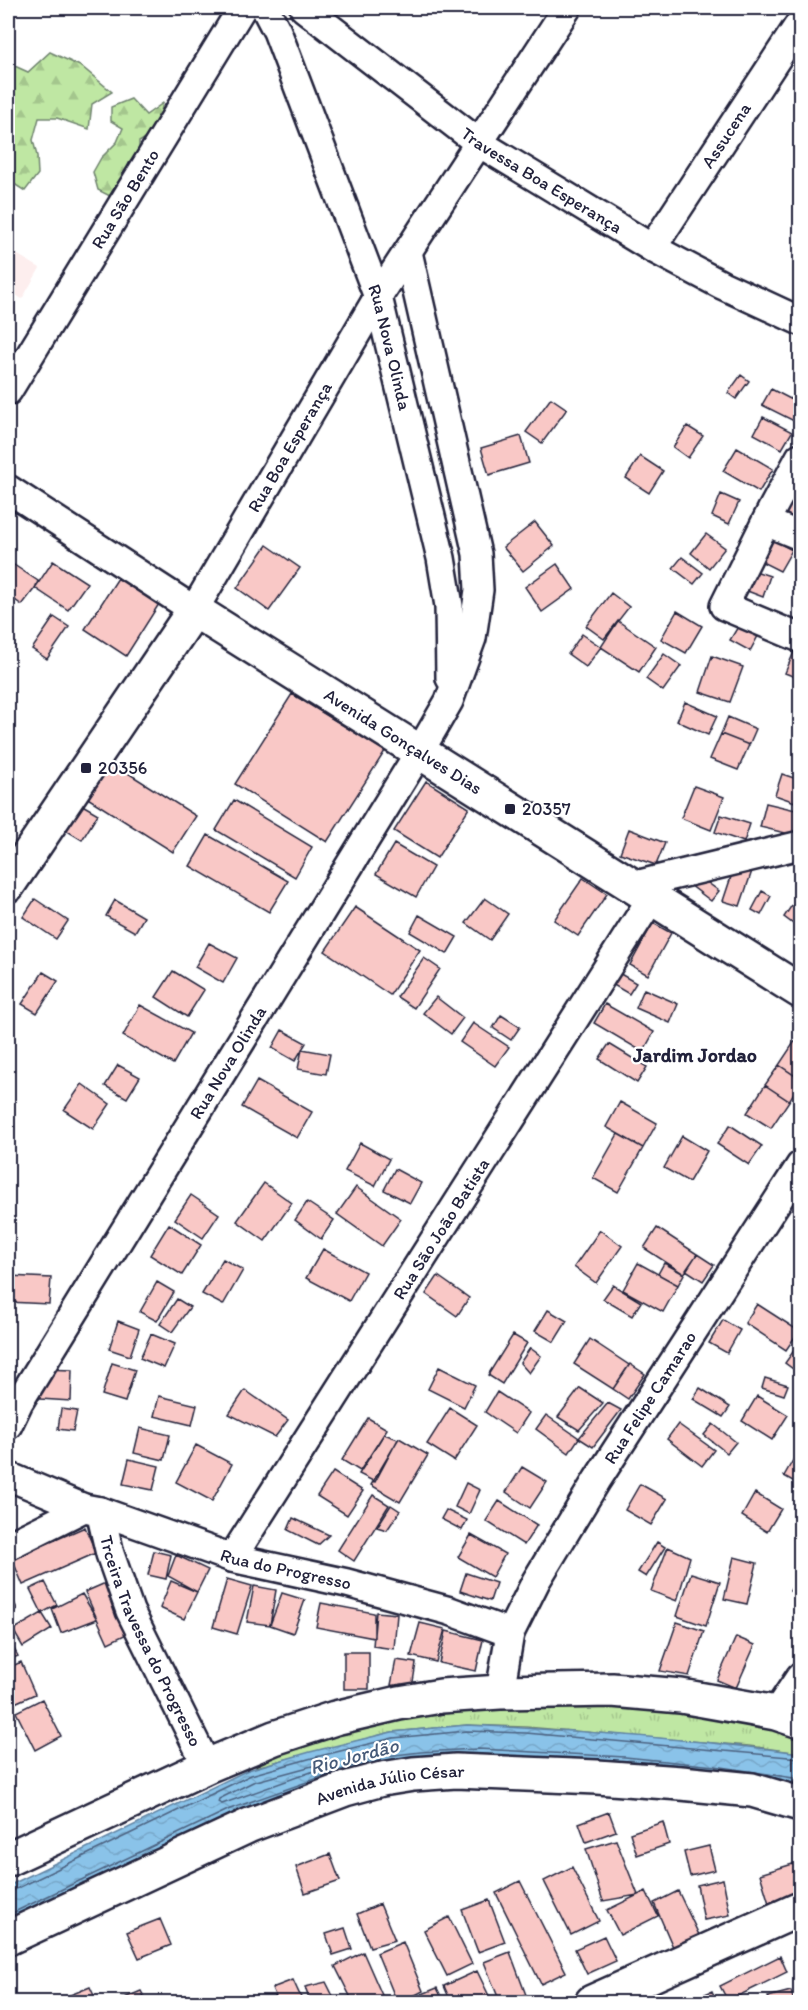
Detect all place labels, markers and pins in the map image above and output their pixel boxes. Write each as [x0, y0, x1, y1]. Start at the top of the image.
place label: 20356 [98, 757, 147, 779]
marker: 20356 [79, 761, 93, 775]
place label: 20357 [522, 798, 571, 820]
marker: 20357 [503, 802, 517, 816]

